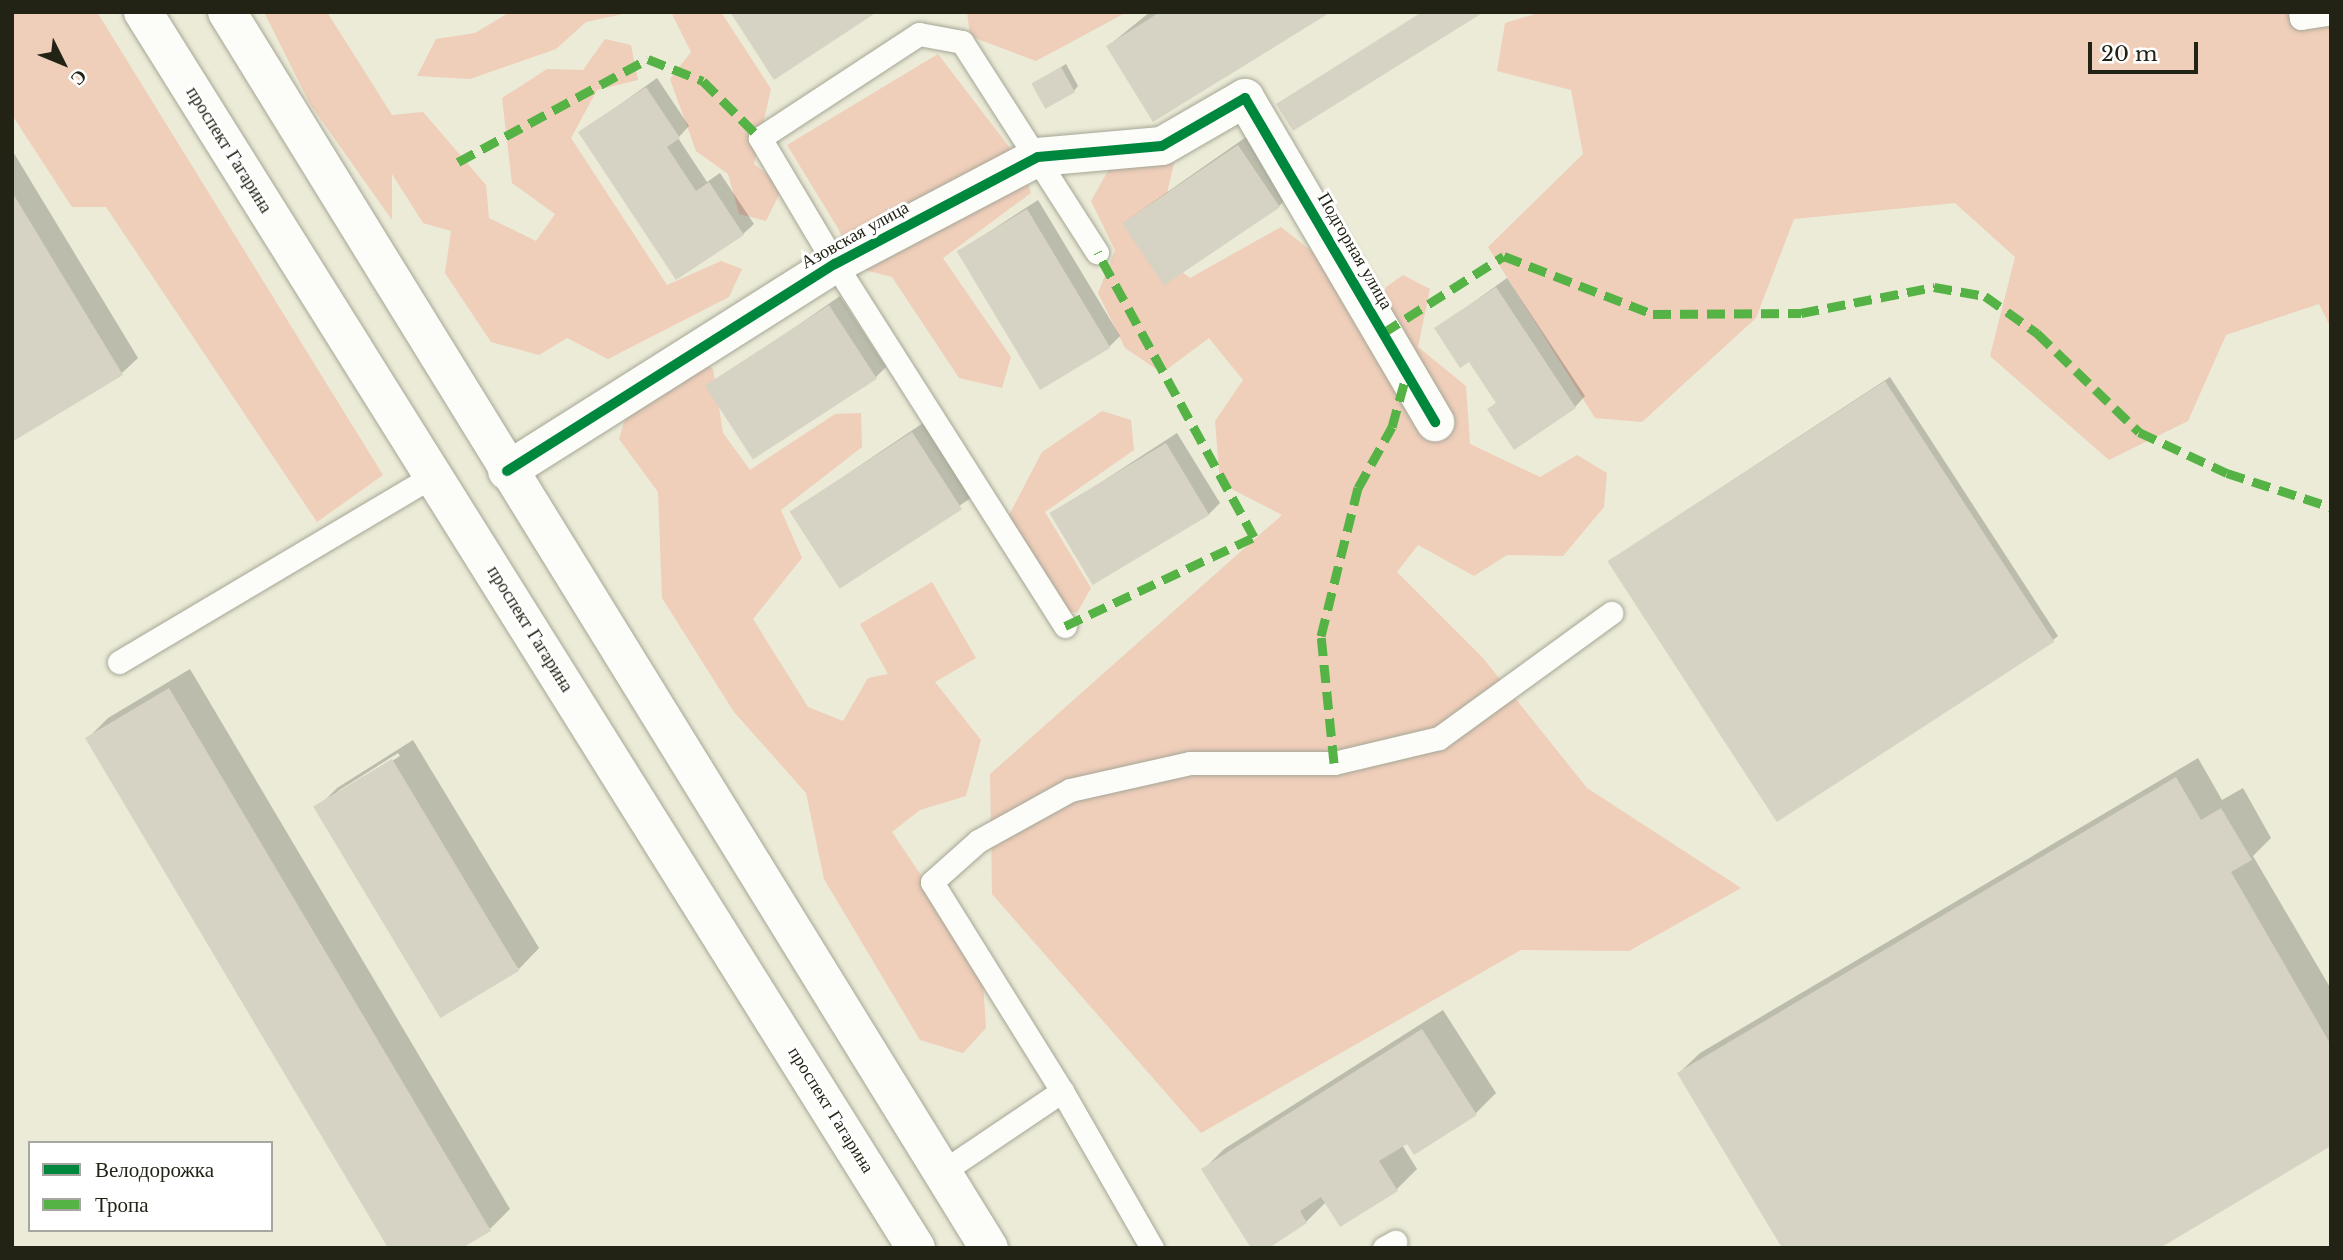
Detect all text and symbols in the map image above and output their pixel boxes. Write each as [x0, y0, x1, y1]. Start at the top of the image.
north arrow [28, 28, 98, 98]
scale bar [2091, 28, 2201, 72]
text: 20 m [2101, 41, 2158, 67]
text: С [66, 65, 92, 91]
street label: проспект Гагарина [181, 83, 277, 217]
street label: Подгорная улица [1313, 189, 1397, 313]
street label: Азовская улица [797, 197, 913, 273]
street label: проспект Гагарина [482, 562, 578, 696]
street label: проспект Гагарина [783, 1043, 879, 1177]
legend [28, 1141, 273, 1232]
text: Велодорожка [95, 1157, 214, 1183]
text: Тропа [95, 1192, 149, 1218]

